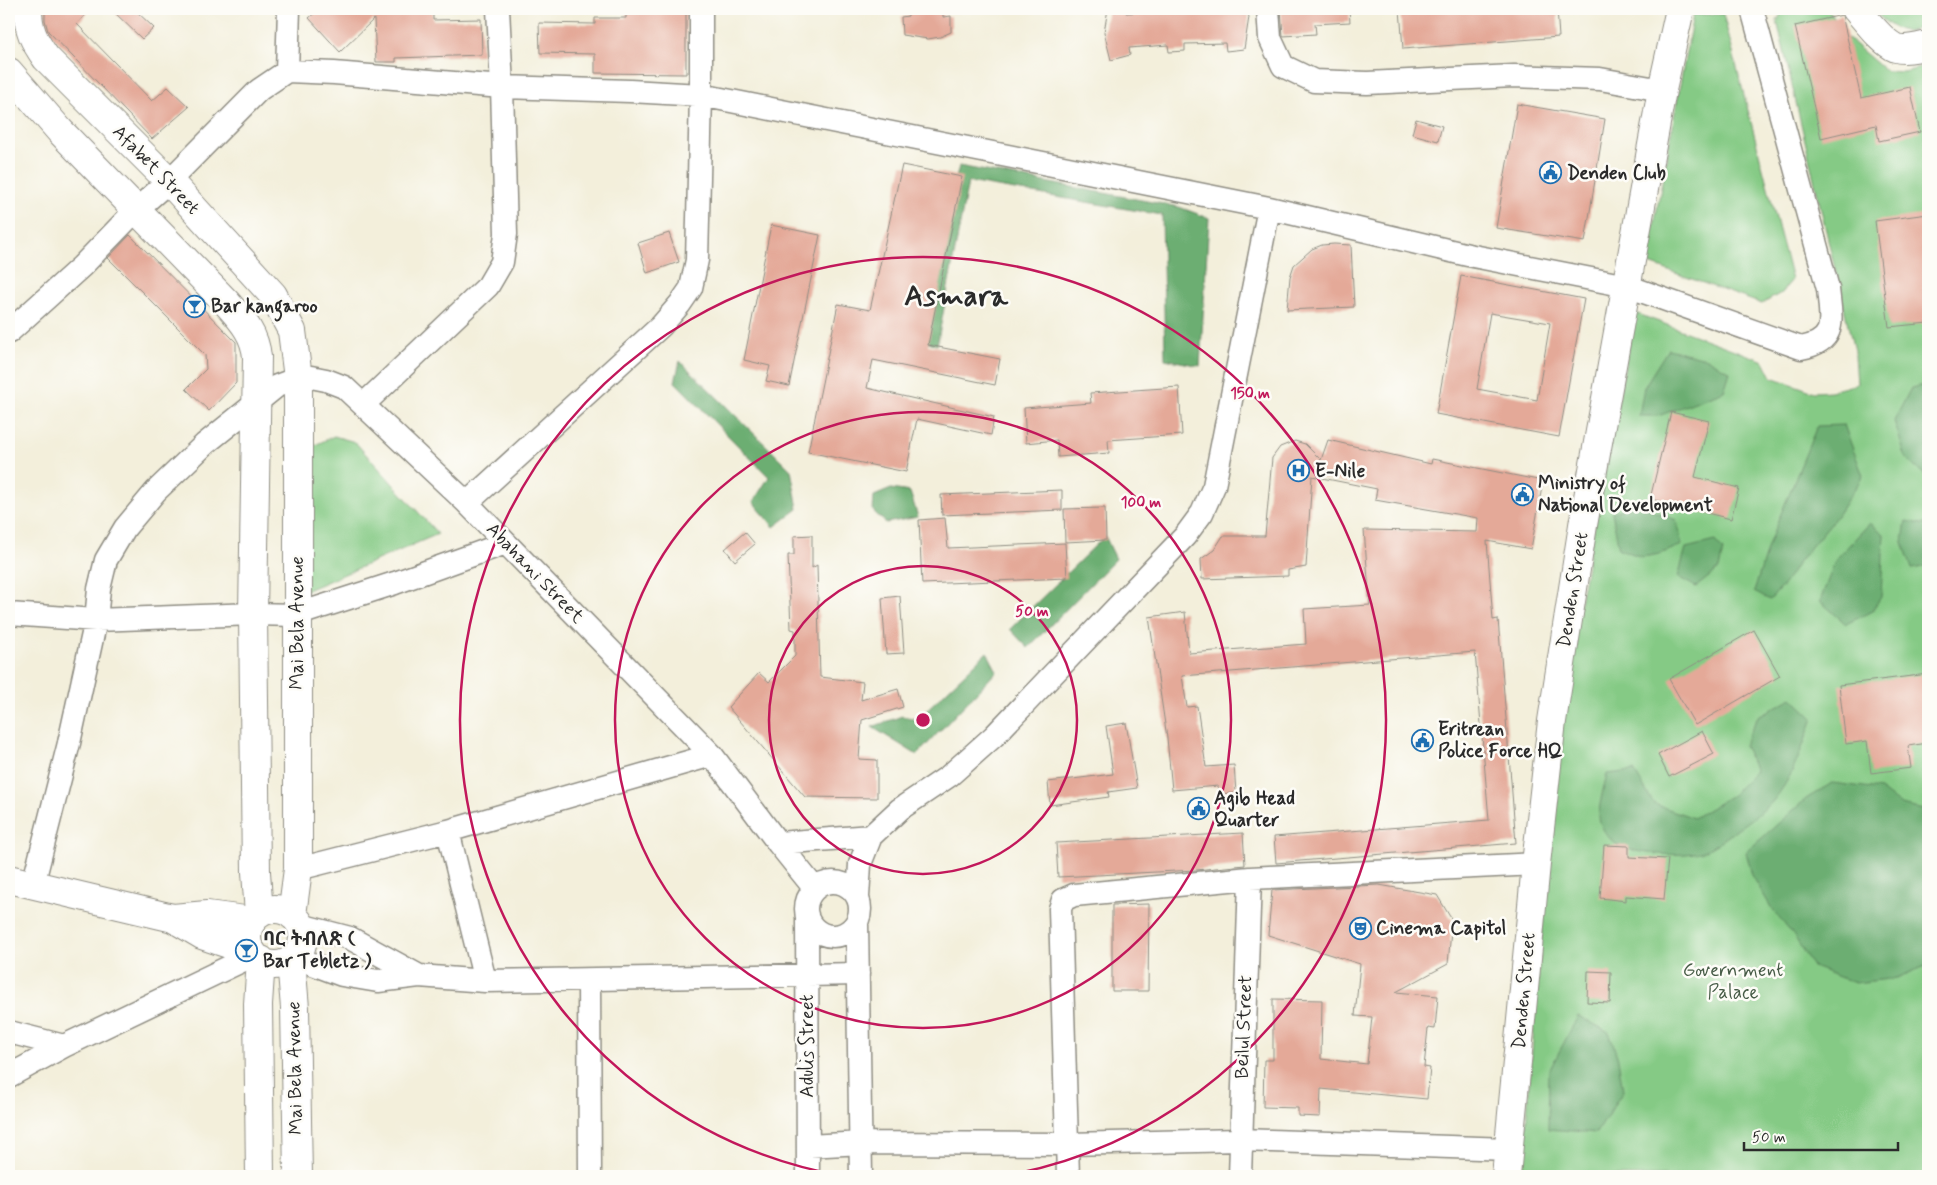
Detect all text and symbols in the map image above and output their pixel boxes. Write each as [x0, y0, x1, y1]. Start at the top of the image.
street label: Afabet Street [107, 120, 205, 220]
public building icon: Denden Club [1539, 161, 1563, 185]
place label: Denden Club [1567, 161, 1666, 186]
district label: Asmara [904, 278, 1009, 316]
bar icon: Bar kangaroo [183, 294, 207, 318]
place label: Bar kangaroo [211, 294, 318, 322]
text: 150 m [1230, 384, 1270, 404]
hospital icon: E-Nile [1287, 459, 1311, 483]
place label: E-Nile [1315, 459, 1365, 484]
place label: Ministry of National Development [1538, 471, 1713, 518]
public building icon: Ministry of National Development [1510, 482, 1534, 506]
text: 100 m [1121, 493, 1161, 513]
street label: Abahani Street [481, 517, 589, 629]
street label: Denden Street [1552, 530, 1594, 650]
street label: Mai Bela Avenue [285, 556, 310, 690]
text: 50 m [1015, 602, 1049, 622]
centre of rings [914, 711, 932, 729]
place label: Eritrean Police Force HQ [1438, 717, 1563, 764]
public building icon: Eritrean Police Force HQ [1410, 728, 1434, 752]
place label: Agib Head Quarter [1214, 786, 1295, 833]
public building icon: Agib Head Quarter [1186, 797, 1210, 821]
theatre icon: Cinema Capitol [1348, 916, 1372, 940]
place label: Cinema Capitol [1376, 916, 1507, 941]
place label: ባር ትብለጽ ( Bar Tebletz ) [263, 927, 372, 974]
street label: Denden Street [1506, 932, 1542, 1050]
bar icon: ባር ትብለጽ ( Bar Tebletz ) [235, 938, 259, 962]
park label: Government Palace [1683, 958, 1783, 1005]
street label: Beilul Street [1230, 975, 1258, 1079]
street label: Adulis Street [795, 994, 820, 1098]
street label: Mai Bela Avenue [281, 1001, 309, 1135]
scale bar [1744, 1120, 1898, 1152]
text: 50 m [1752, 1128, 1786, 1148]

